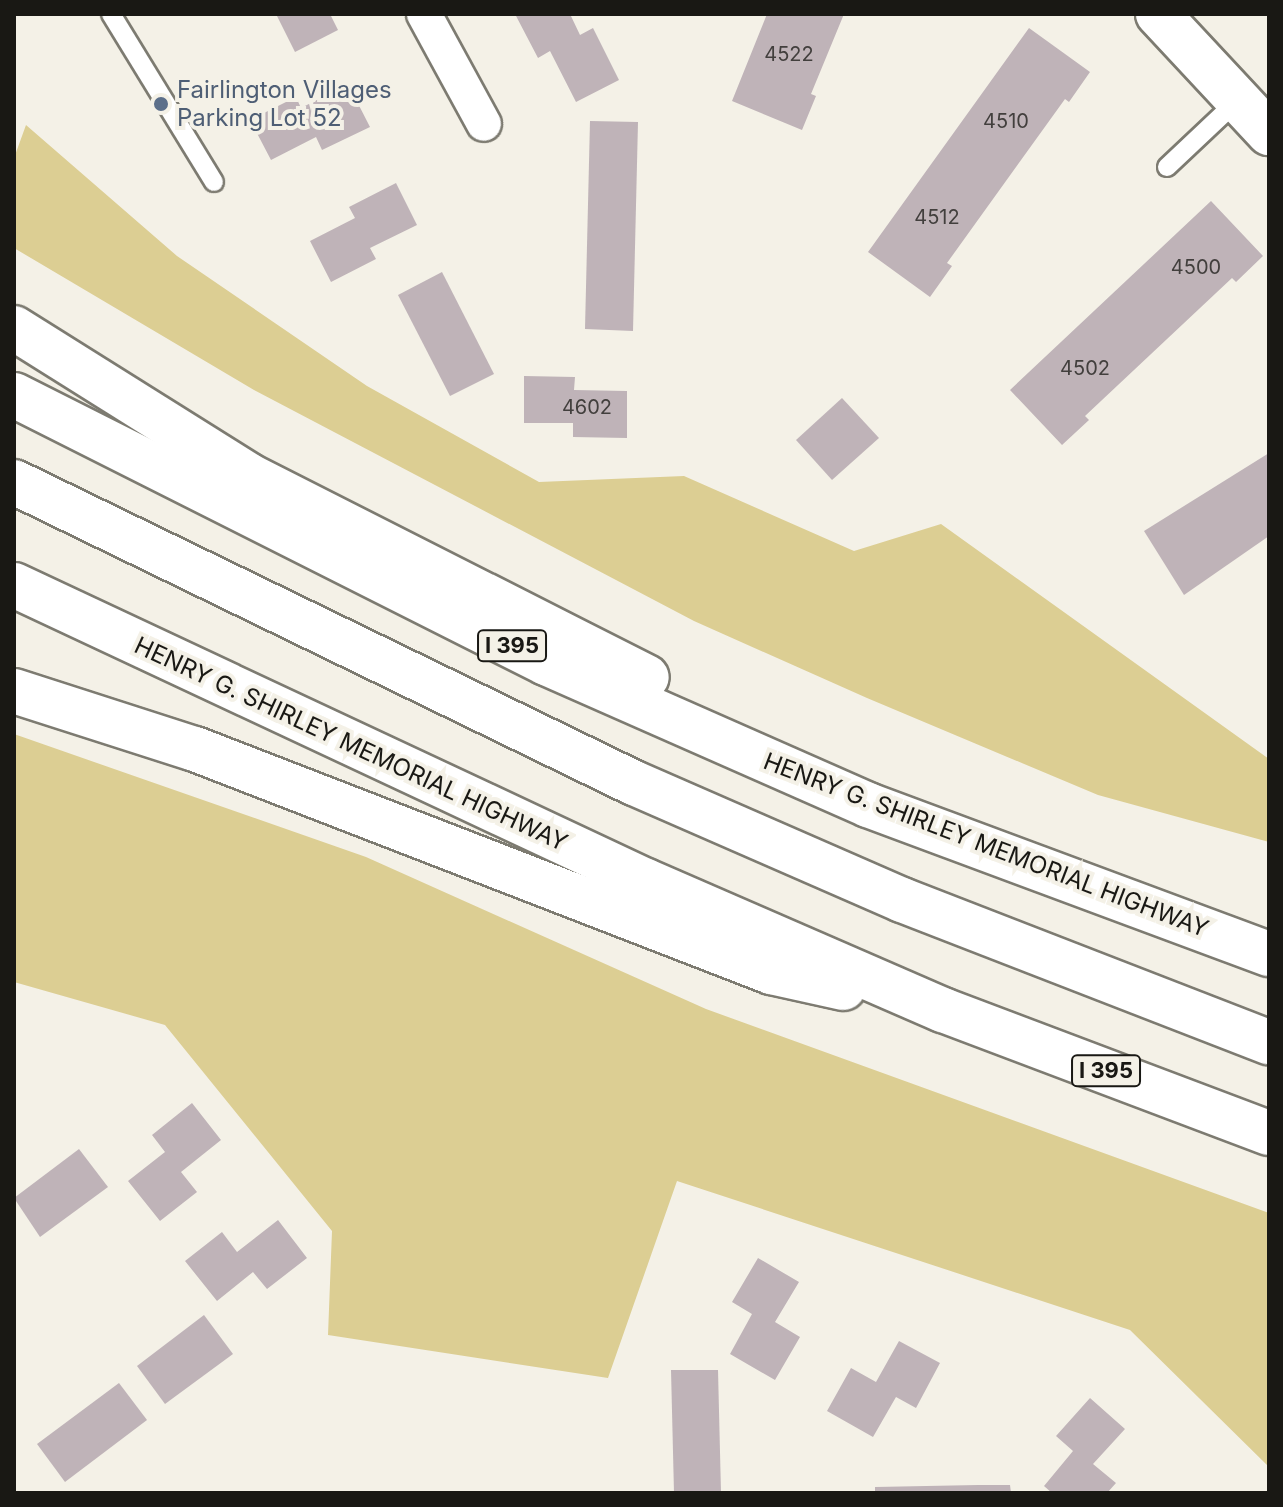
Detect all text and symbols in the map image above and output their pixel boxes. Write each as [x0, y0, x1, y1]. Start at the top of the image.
house number: 4522 [764, 42, 814, 66]
place label: Fairlington Villages Parking Lot 52 [177, 76, 392, 132]
marker: Fairlington Villages Parking Lot 52 [152, 95, 170, 113]
house number: 4510 [983, 109, 1029, 133]
house number: 4512 [914, 205, 960, 229]
house number: 4500 [1171, 255, 1221, 279]
house number: 4502 [1060, 356, 1110, 380]
house number: 4602 [562, 395, 612, 419]
road number: I 395 [476, 628, 548, 664]
street label: HENRY G. SHIRLEY MEMORIAL HIGHWAY [130, 631, 572, 857]
street label: HENRY G. SHIRLEY MEMORIAL HIGHWAY [759, 747, 1213, 943]
road number: I 395 [1070, 1053, 1142, 1089]

